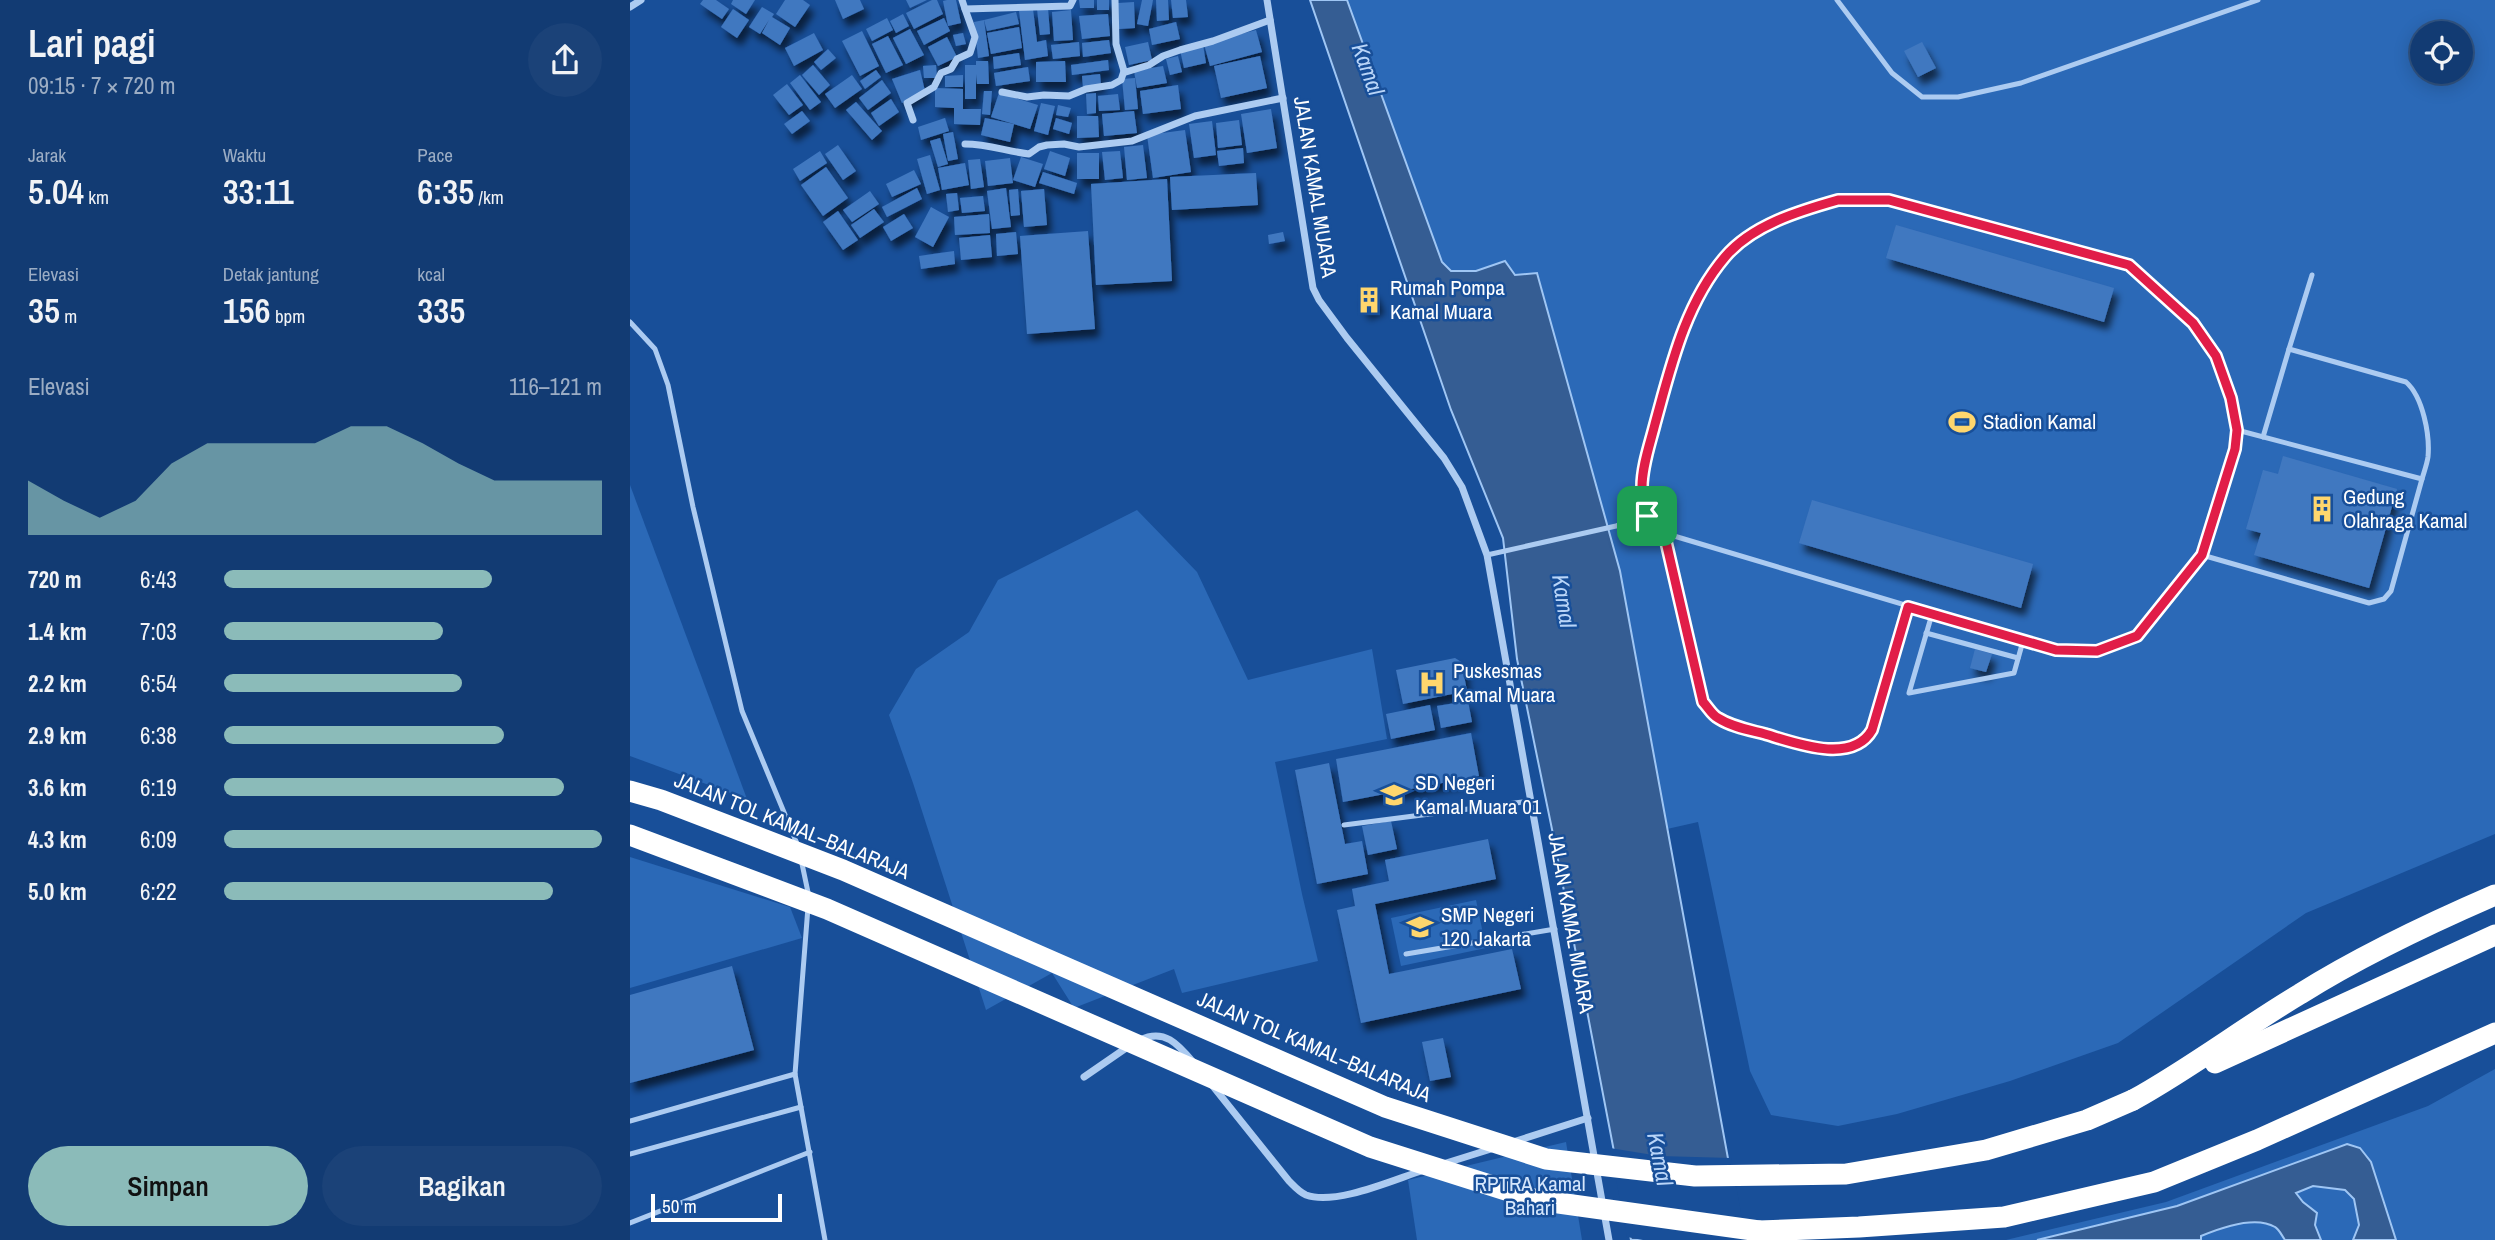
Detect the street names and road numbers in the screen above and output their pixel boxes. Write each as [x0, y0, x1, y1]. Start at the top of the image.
street label: JALAN KAMAL MUARA [1287, 94, 1344, 280]
street label: JALAN TOL KAMAL–BALARAJA [670, 765, 915, 886]
street label: JALAN KAMAL MUARA [1541, 830, 1602, 1016]
street label: JALAN TOL KAMAL–BALARAJA [1193, 984, 1436, 1109]

